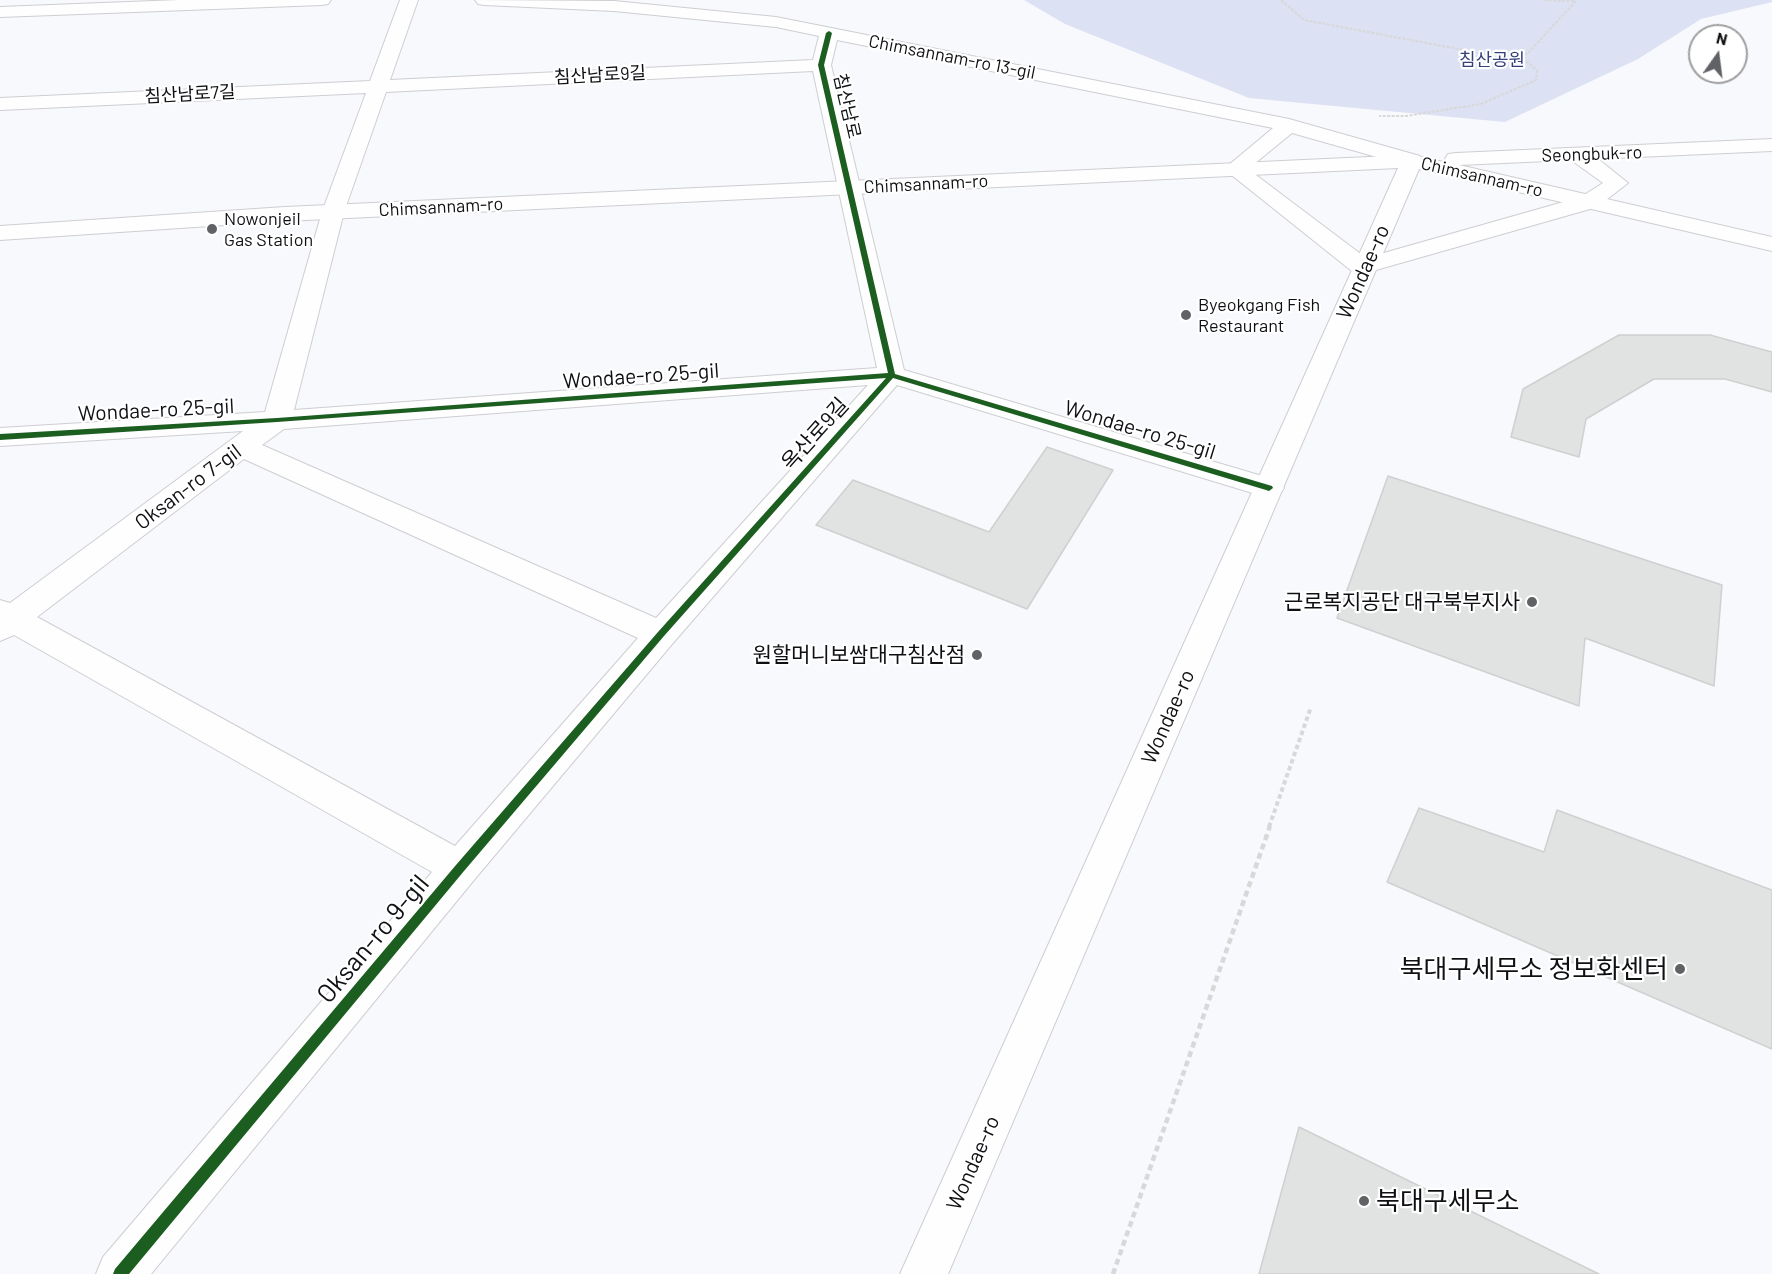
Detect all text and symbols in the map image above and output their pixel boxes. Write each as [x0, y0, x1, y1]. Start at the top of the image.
north arrow [1688, 24, 1748, 84]
text: N [1715, 27, 1729, 48]
street label: Chimsannam-ro 13-gil [867, 30, 1037, 84]
park label: 침산공원 [1459, 49, 1525, 71]
street label: 침산남로9길 [553, 62, 647, 88]
street label: 침산남로 [829, 71, 865, 141]
street label: 침산남로7길 [144, 81, 236, 107]
street label: Seongbuk-ro [1541, 141, 1643, 167]
street label: Chimsannam-ro [1419, 152, 1545, 202]
street label: Chimsannam-ro [863, 170, 989, 198]
street label: Chimsannam-ro [378, 193, 504, 221]
place label: Nowonjeil Gas Station [224, 208, 313, 250]
street label: Wondae-ro [1331, 221, 1395, 323]
marker: Nowonjeil Gas Station [205, 222, 219, 236]
place label: Byeokgang Fish Restaurant [1198, 294, 1320, 336]
marker: Byeokgang Fish Restaurant [1179, 308, 1193, 322]
street label: Wondae-ro 25-gil [562, 358, 720, 394]
street label: Wondae-ro 25-gil [77, 393, 235, 427]
street label: 옥산로9길 [776, 393, 854, 475]
street label: Wondae-ro 25-gil [1061, 395, 1219, 465]
street label: Oksan-ro 7-gil [130, 439, 246, 535]
place label: 근로복지공단 대구북부지사 [1284, 589, 1520, 615]
marker: 근로복지공단 대구북부지사 [1525, 595, 1539, 609]
place label: 원할머니보쌈대구침산점 [752, 642, 965, 668]
marker: 원할머니보쌈대구침산점 [970, 648, 984, 662]
street label: Wondae-ro [1136, 666, 1200, 768]
street label: Oksan-ro 9-gil [310, 868, 436, 1010]
place label: 북대구세무소 정보화센터 [1400, 953, 1668, 985]
marker: 북대구세무소 정보화센터 [1673, 962, 1687, 976]
street label: Wondae-ro [941, 1112, 1005, 1214]
place label: 북대구세무소 [1376, 1185, 1520, 1217]
marker: 북대구세무소 [1357, 1194, 1371, 1208]

